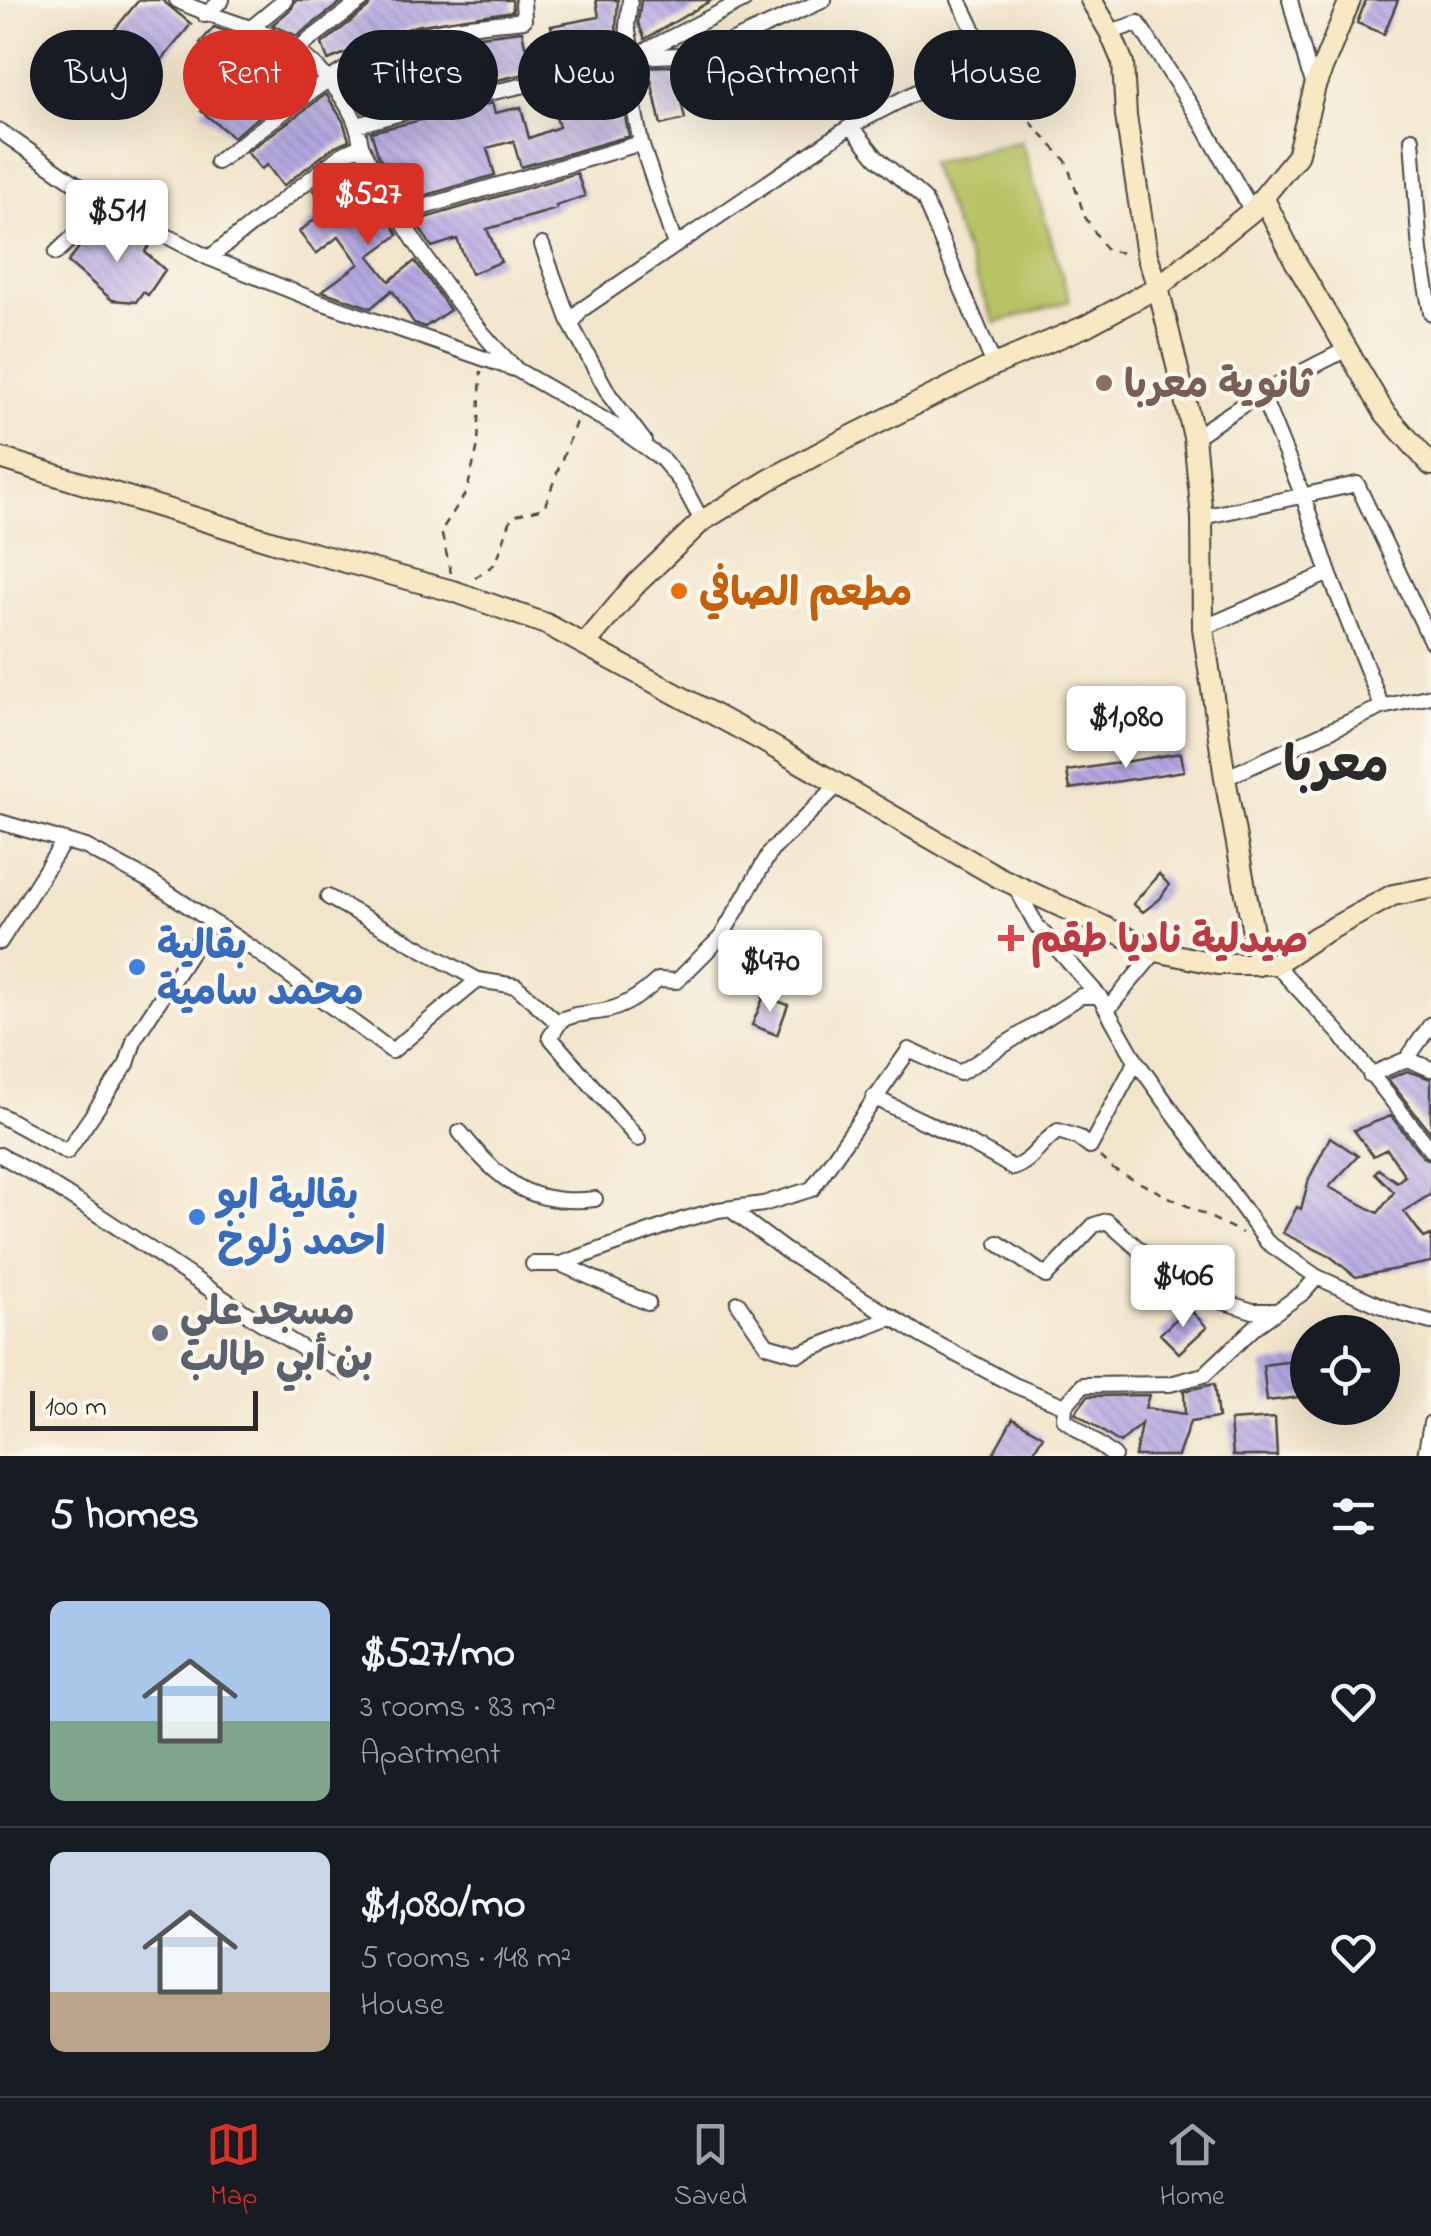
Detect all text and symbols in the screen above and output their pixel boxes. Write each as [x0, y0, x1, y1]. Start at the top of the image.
chip: Buy [30, 30, 163, 120]
chip: Rent [183, 30, 317, 120]
chip: Filters [337, 30, 498, 120]
chip: New [518, 30, 650, 120]
chip: Apartment [670, 30, 894, 120]
chip: House [914, 30, 1076, 120]
pin: $527 [309, 163, 427, 248]
text: $527 [335, 172, 401, 219]
pin: $511 [58, 180, 176, 265]
text: $511 [88, 189, 146, 236]
place label: ثانوية معربا [1124, 358, 1314, 417]
marker: ثانوية معربا [1093, 372, 1115, 394]
place label: مطعم الصافي [699, 563, 912, 625]
marker: مطعم الصافي [668, 580, 690, 602]
pin: $1,080 [1045, 686, 1207, 771]
text: $1,080 [1089, 695, 1163, 742]
district label: معربا [1283, 731, 1389, 804]
place label: صيدلية ناديا طقم [1031, 913, 1308, 972]
place label: بقالية محمد سامية [157, 919, 364, 1024]
marker: صيدلية ناديا طقم [1000, 927, 1022, 949]
pin: $470 [711, 930, 829, 1015]
text: $470 [740, 939, 800, 986]
marker: بقالية محمد سامية [126, 956, 148, 978]
place label: بقالية ابو احمد زلوخ [214, 1169, 385, 1274]
marker: بقالية ابو احمد زلوخ [186, 1206, 208, 1228]
pin: $406 [1124, 1245, 1242, 1330]
text: $406 [1153, 1254, 1213, 1301]
place label: مسجد علي بن أبي طالب [180, 1285, 373, 1392]
map controls [1290, 1315, 1400, 1425]
button: locate [1290, 1315, 1400, 1425]
marker: مسجد علي بن أبي طالب [149, 1322, 171, 1344]
scale bar [30, 1386, 258, 1430]
text: 100 m [45, 1388, 107, 1429]
text: 5 homes [50, 1486, 199, 1547]
icon: filters [1326, 1489, 1381, 1544]
text: $527/mo [360, 1624, 515, 1685]
icon: home [130, 1641, 250, 1761]
icon: heart [1326, 1674, 1381, 1729]
text: 3 rooms · 83 m² [360, 1685, 556, 1732]
text: Apartment [360, 1732, 501, 1779]
text: $1,080/mo [360, 1875, 525, 1936]
icon: home [130, 1892, 250, 2012]
icon: heart [1326, 1925, 1381, 1980]
text: 5 rooms · 148 m² [360, 1936, 571, 1983]
text: House [360, 1983, 444, 2030]
tab: Map [206, 2117, 261, 2218]
tab: Saved [674, 2117, 747, 2218]
tab: Home [1160, 2117, 1225, 2218]

